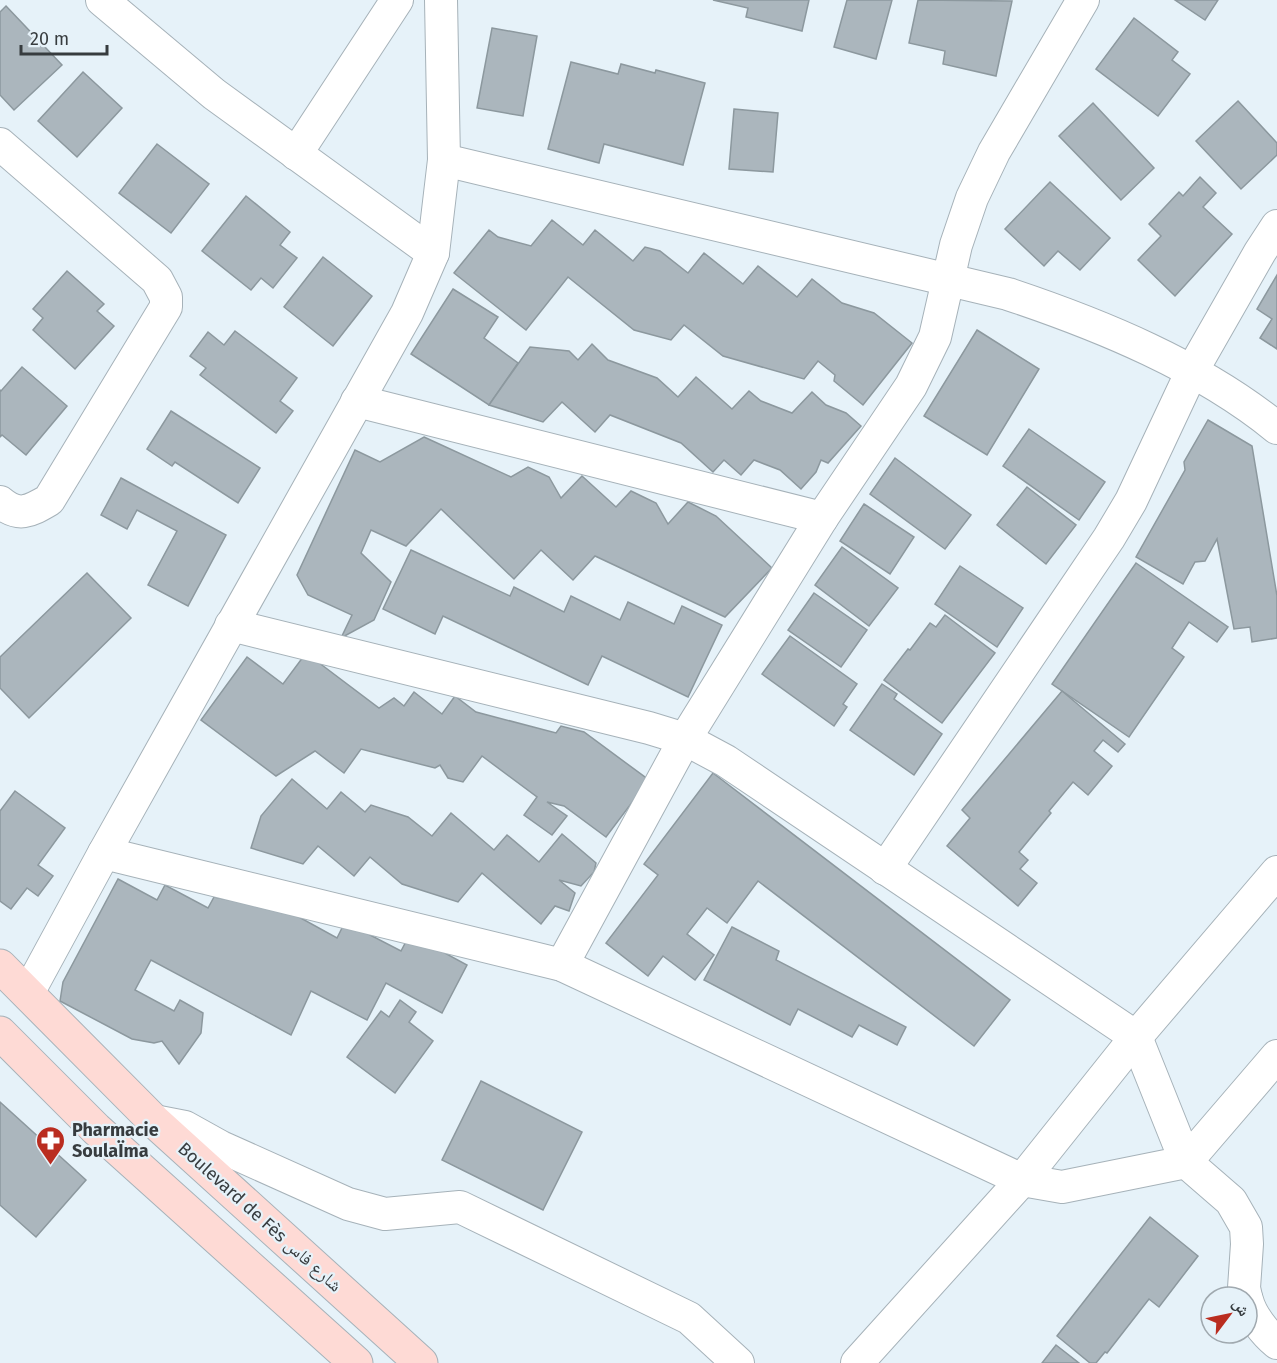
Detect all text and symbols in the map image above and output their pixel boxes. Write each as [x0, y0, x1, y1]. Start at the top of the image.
scale bar [21, 18, 106, 56]
text: 20 m [30, 28, 69, 50]
place label: Pharmacie SoulaÏma [72, 1119, 159, 1162]
pharmacy icon: Pharmacie SoulaÏma [35, 1124, 67, 1166]
street label: Boulevard de Fès شارع فاس [173, 1138, 347, 1296]
north arrow [1199, 1285, 1259, 1345]
text: ش [1229, 1295, 1254, 1320]

